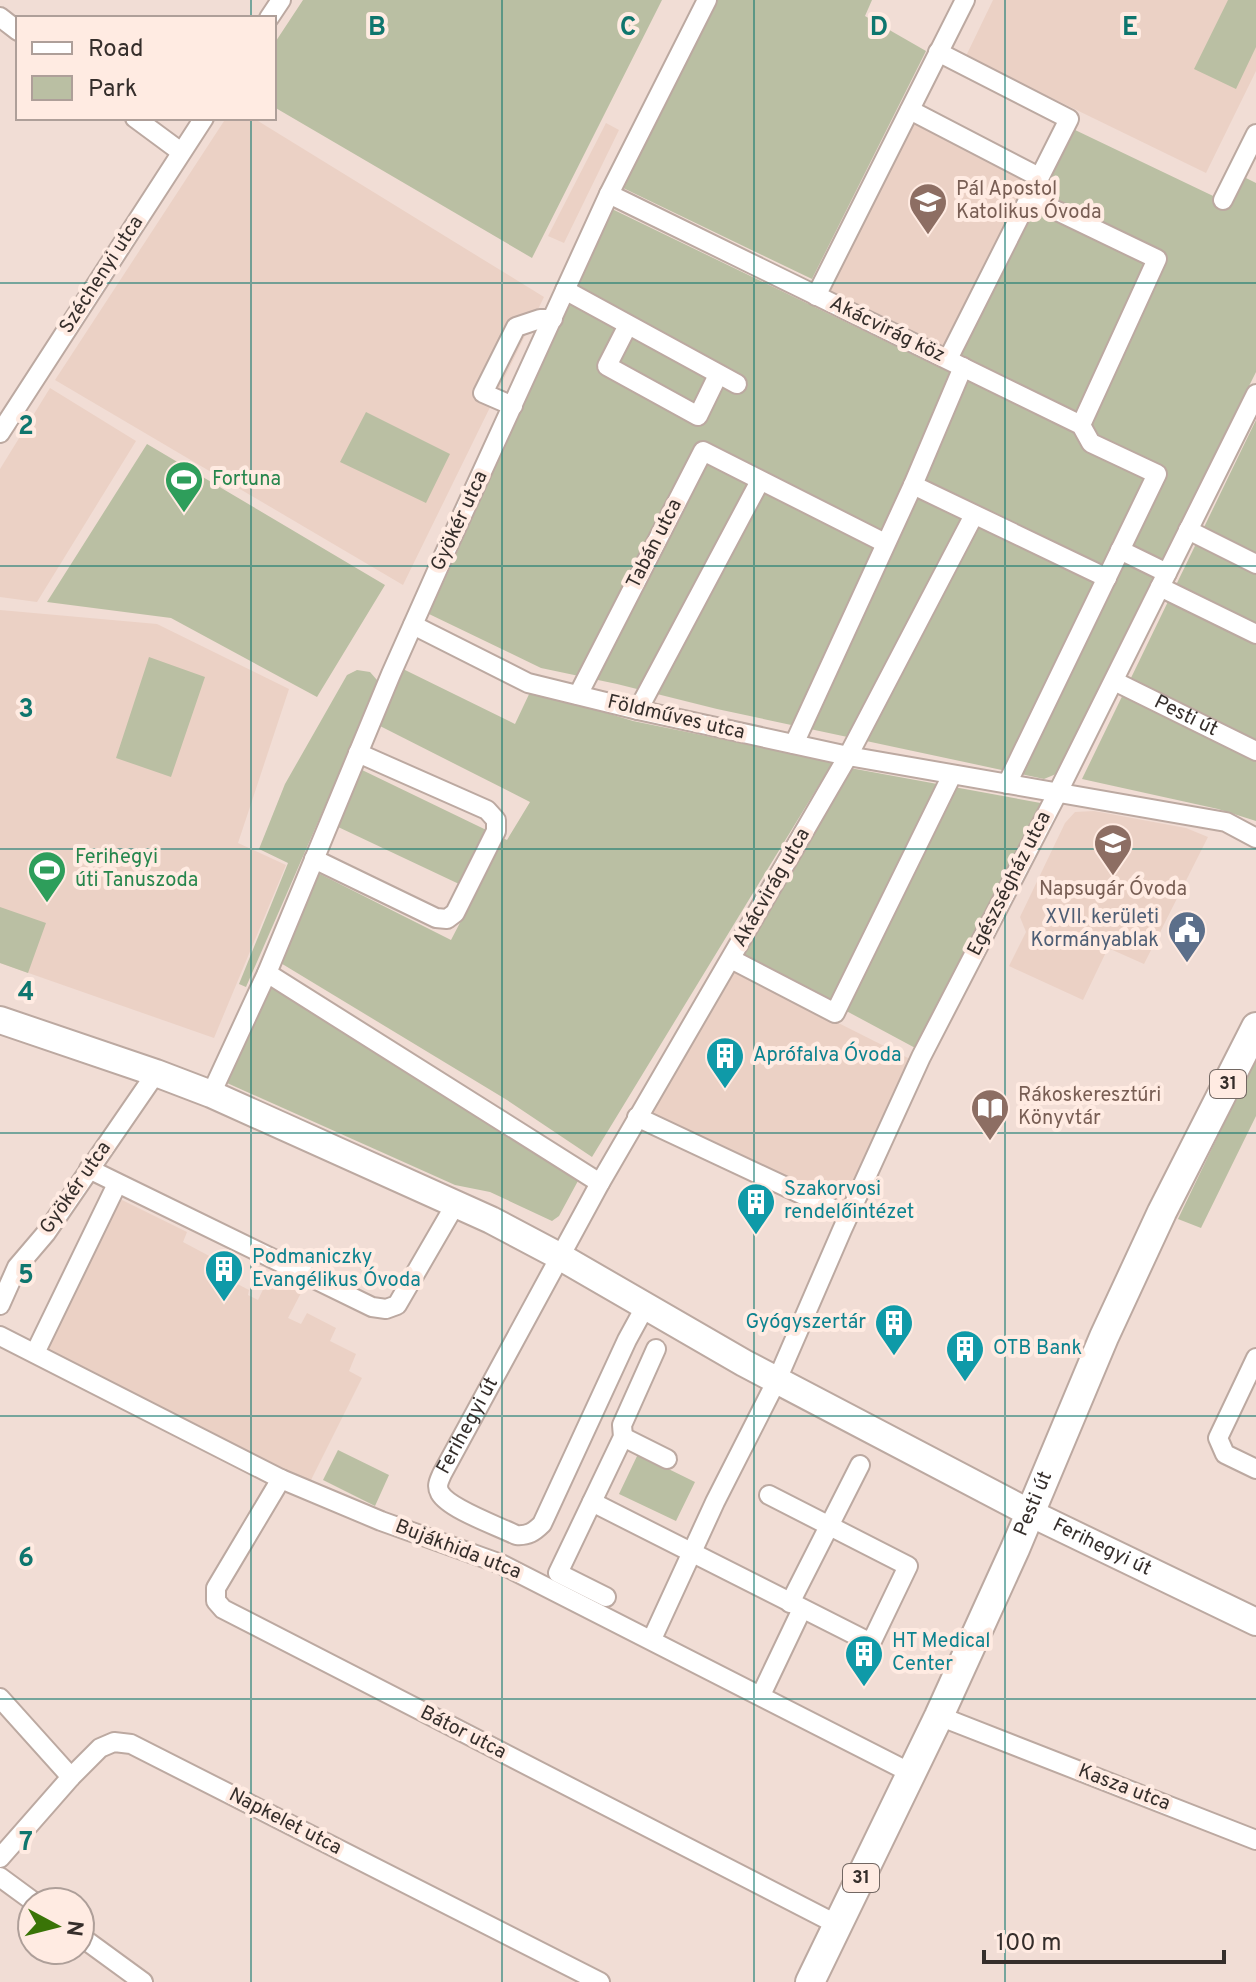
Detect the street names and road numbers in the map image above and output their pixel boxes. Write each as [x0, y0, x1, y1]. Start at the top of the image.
street label: Széchenyi utca [54, 211, 150, 339]
street label: Akácvirág köz [825, 291, 949, 369]
street label: Gyökér utca [425, 467, 495, 575]
street label: Tabán utca [621, 495, 689, 593]
street label: Földműves utca [605, 690, 747, 746]
street label: Pesti út [1149, 690, 1222, 743]
street label: Egészségház utca [962, 807, 1058, 961]
street label: Akácvirág utca [727, 824, 817, 952]
road number: 31 [1210, 1070, 1246, 1098]
street label: Gyökér utca [34, 1136, 118, 1240]
street label: Ferihegyi út [431, 1373, 505, 1479]
street label: Pesti út [1009, 1467, 1059, 1540]
street label: Ferihegyi út [1048, 1513, 1156, 1583]
street label: Bujákhida utca [391, 1514, 525, 1586]
street label: Bátor utca [415, 1700, 511, 1766]
street label: Kasza utca [1074, 1759, 1174, 1817]
street label: Napkelet utca [224, 1782, 346, 1862]
road number: 31 [843, 1864, 879, 1892]

